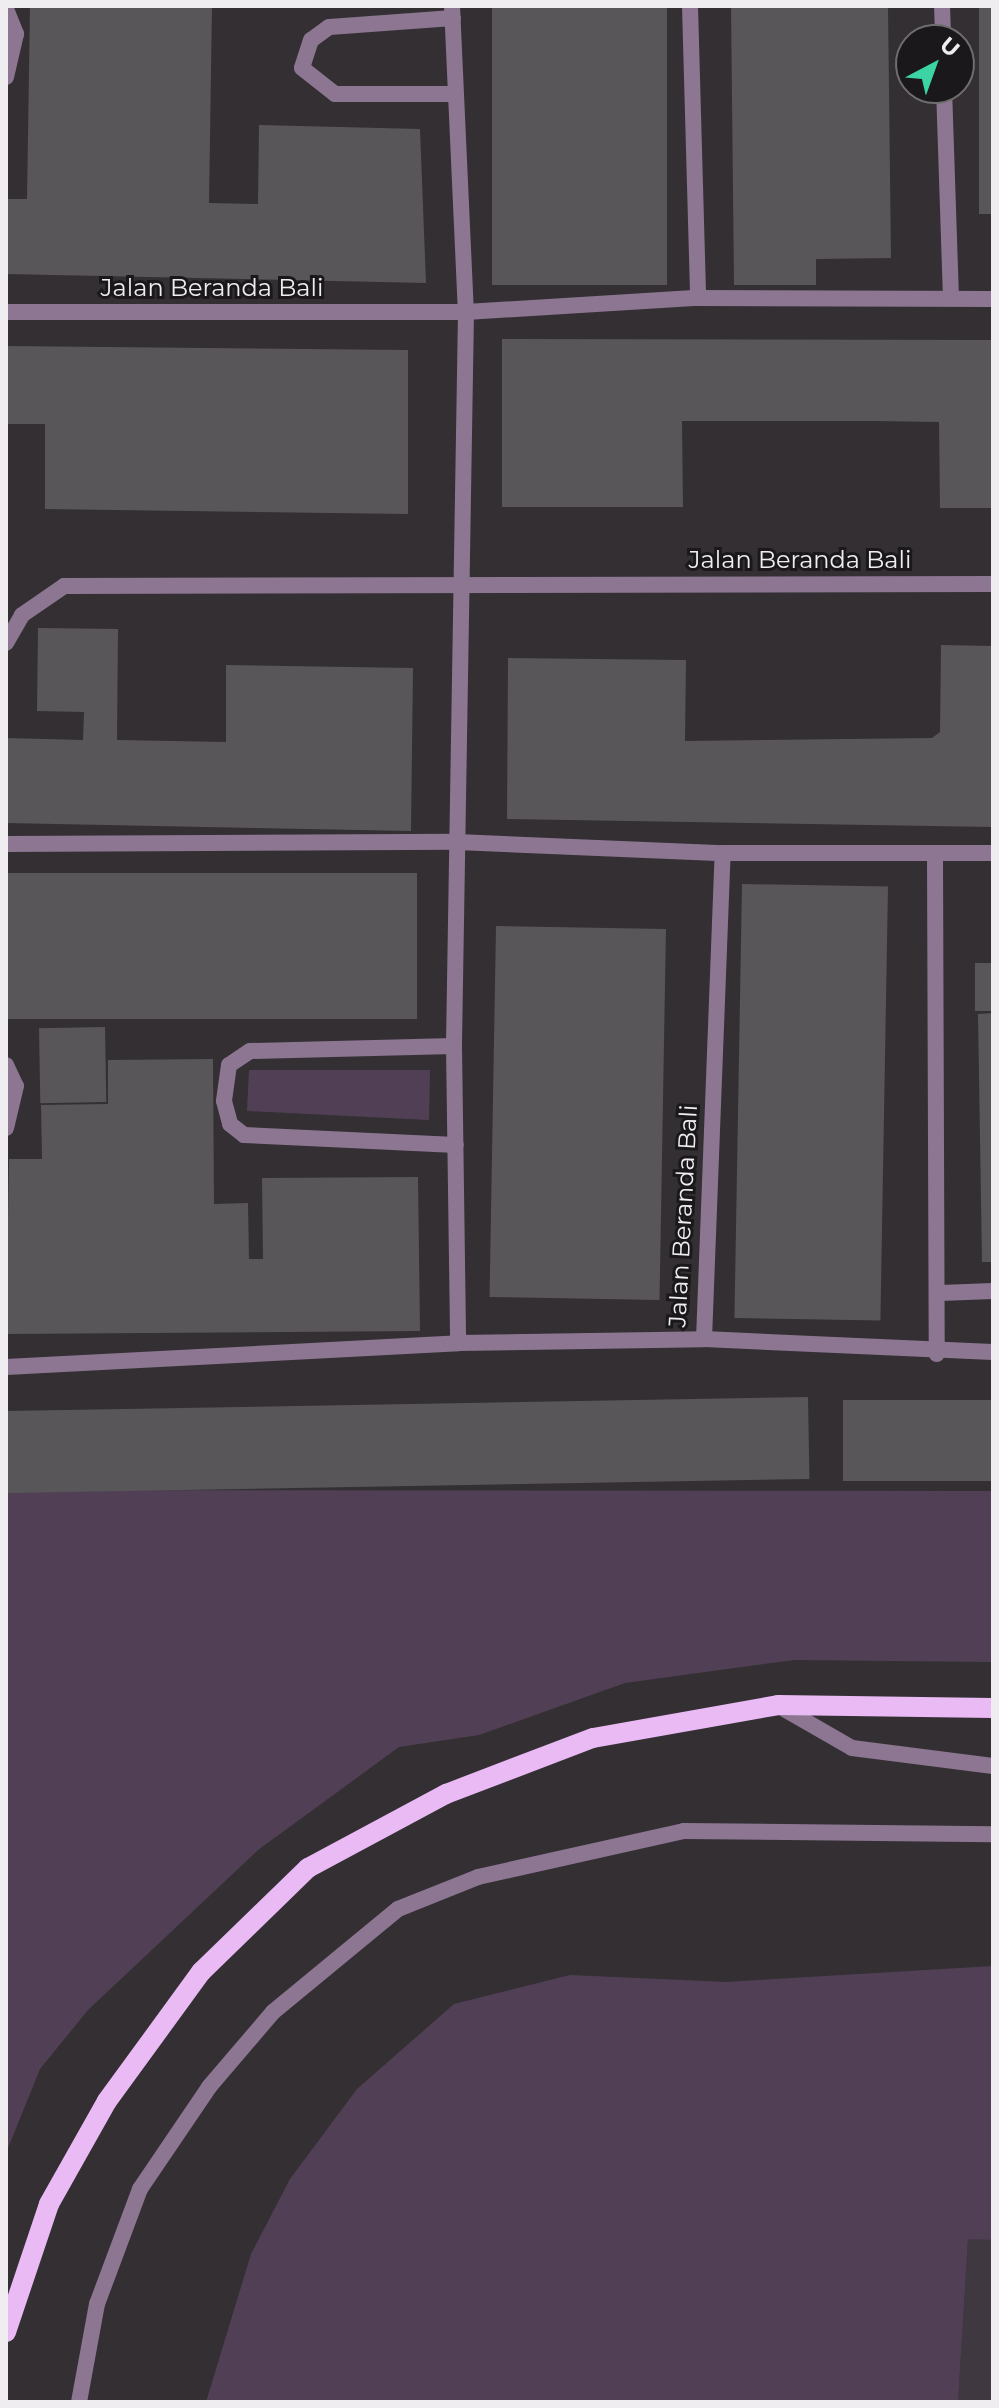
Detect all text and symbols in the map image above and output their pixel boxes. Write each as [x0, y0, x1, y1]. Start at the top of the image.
north arrow [895, 24, 975, 104]
text: U [934, 31, 965, 63]
street label: Jalan Beranda Bali [101, 274, 323, 302]
street label: Jalan Beranda Bali [689, 546, 911, 574]
street label: Jalan Beranda Bali [663, 1104, 703, 1328]

